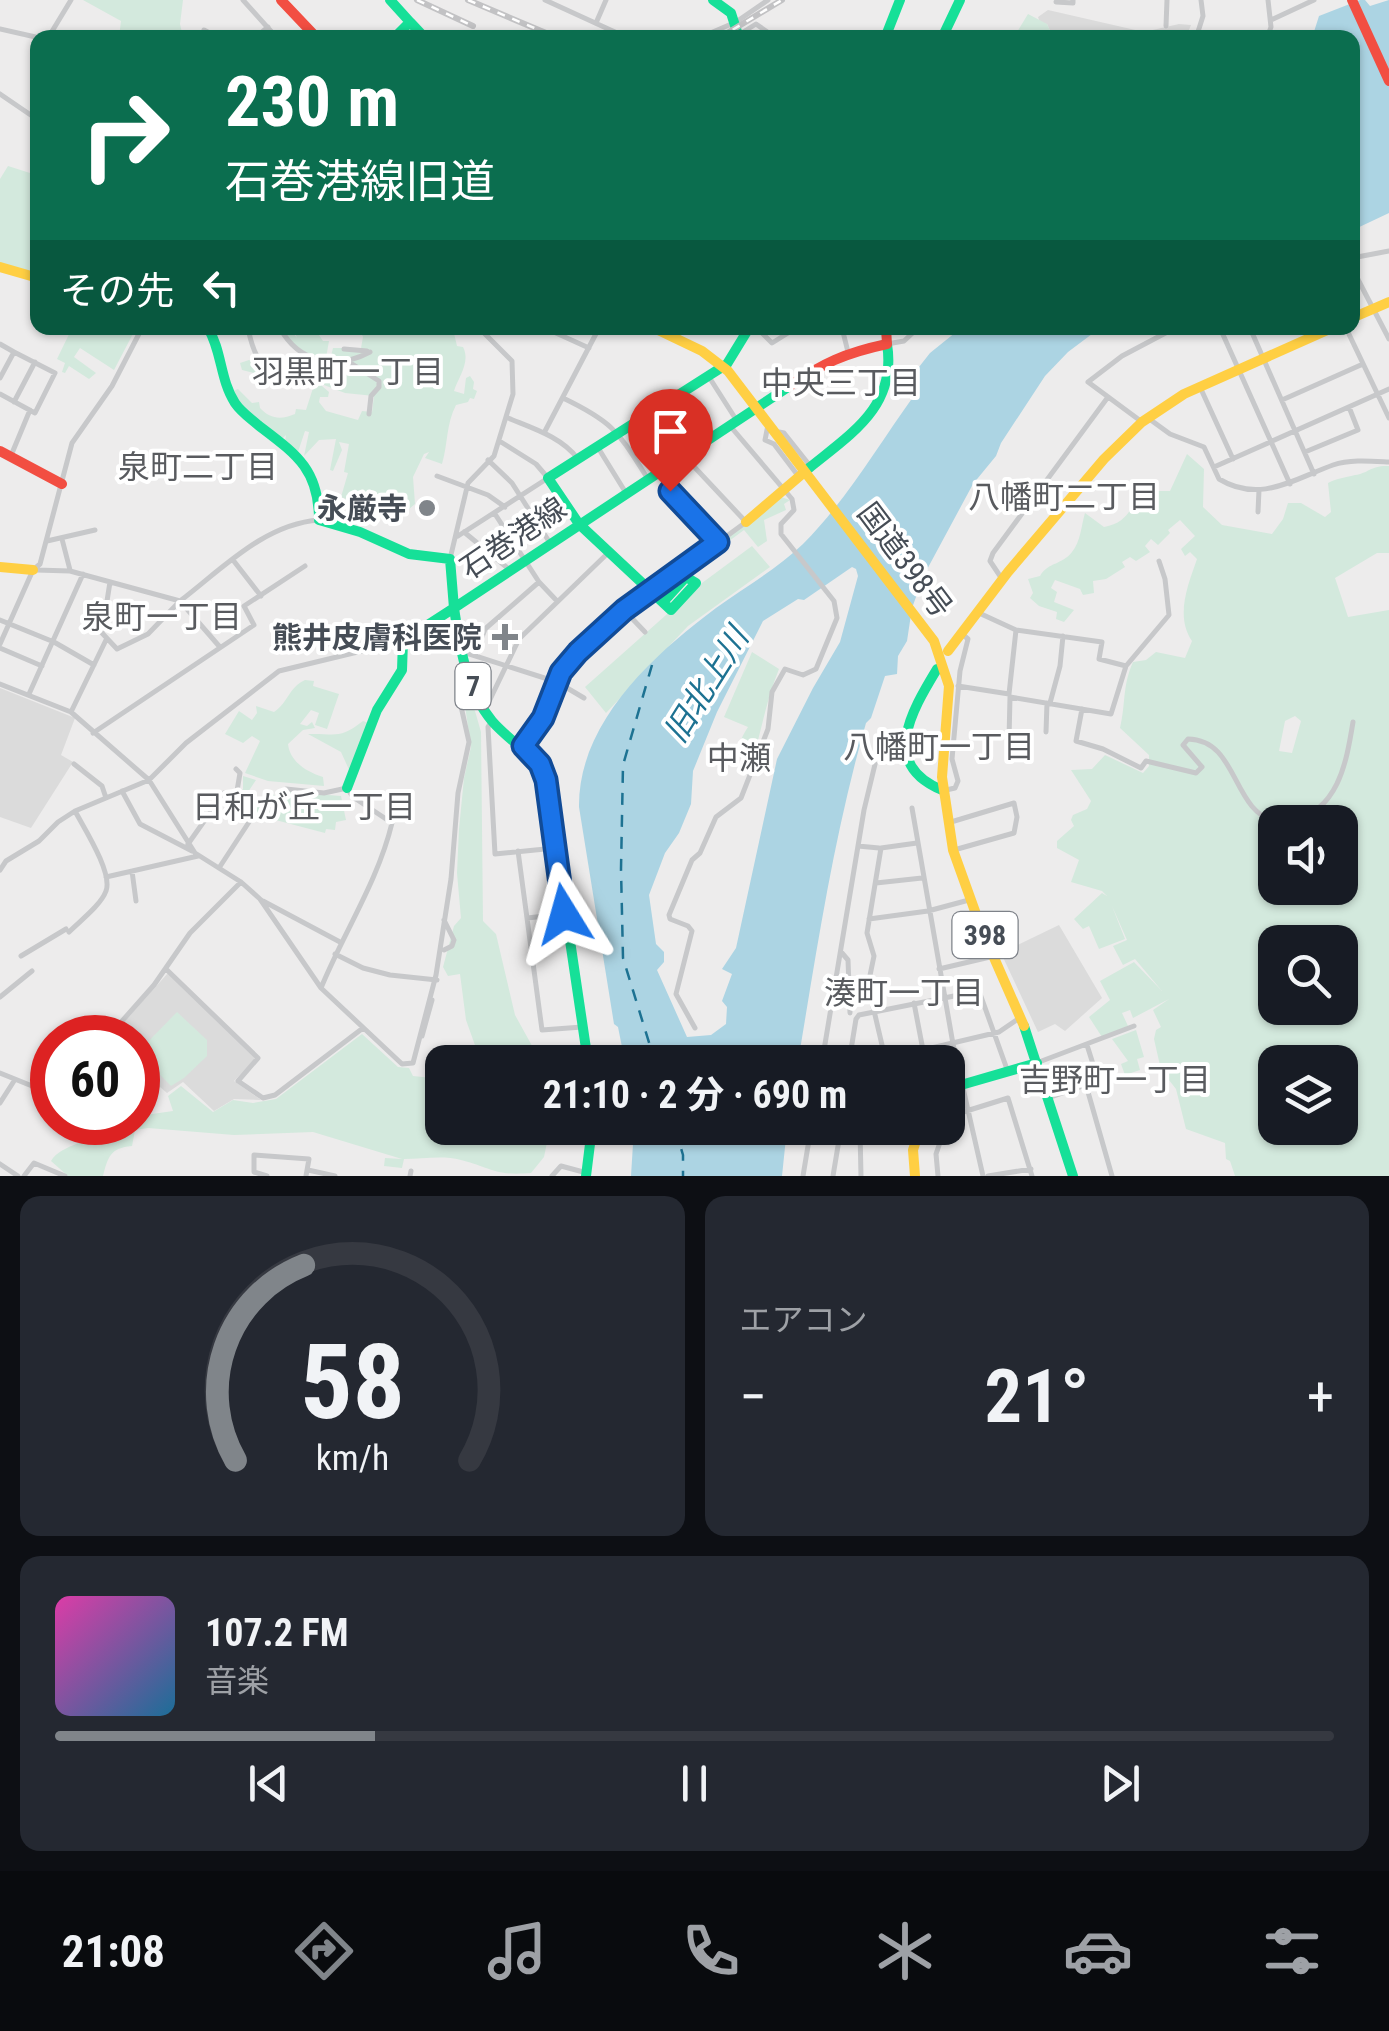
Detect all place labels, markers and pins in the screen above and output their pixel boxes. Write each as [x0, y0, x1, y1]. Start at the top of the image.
pin [628, 389, 713, 492]
place label: 永厳寺 [317, 491, 407, 526]
marker: 永厳寺 [416, 497, 438, 519]
place label: 熊井皮膚科医院 [272, 620, 482, 655]
marker: 熊井皮膚科医院 [492, 624, 518, 650]

